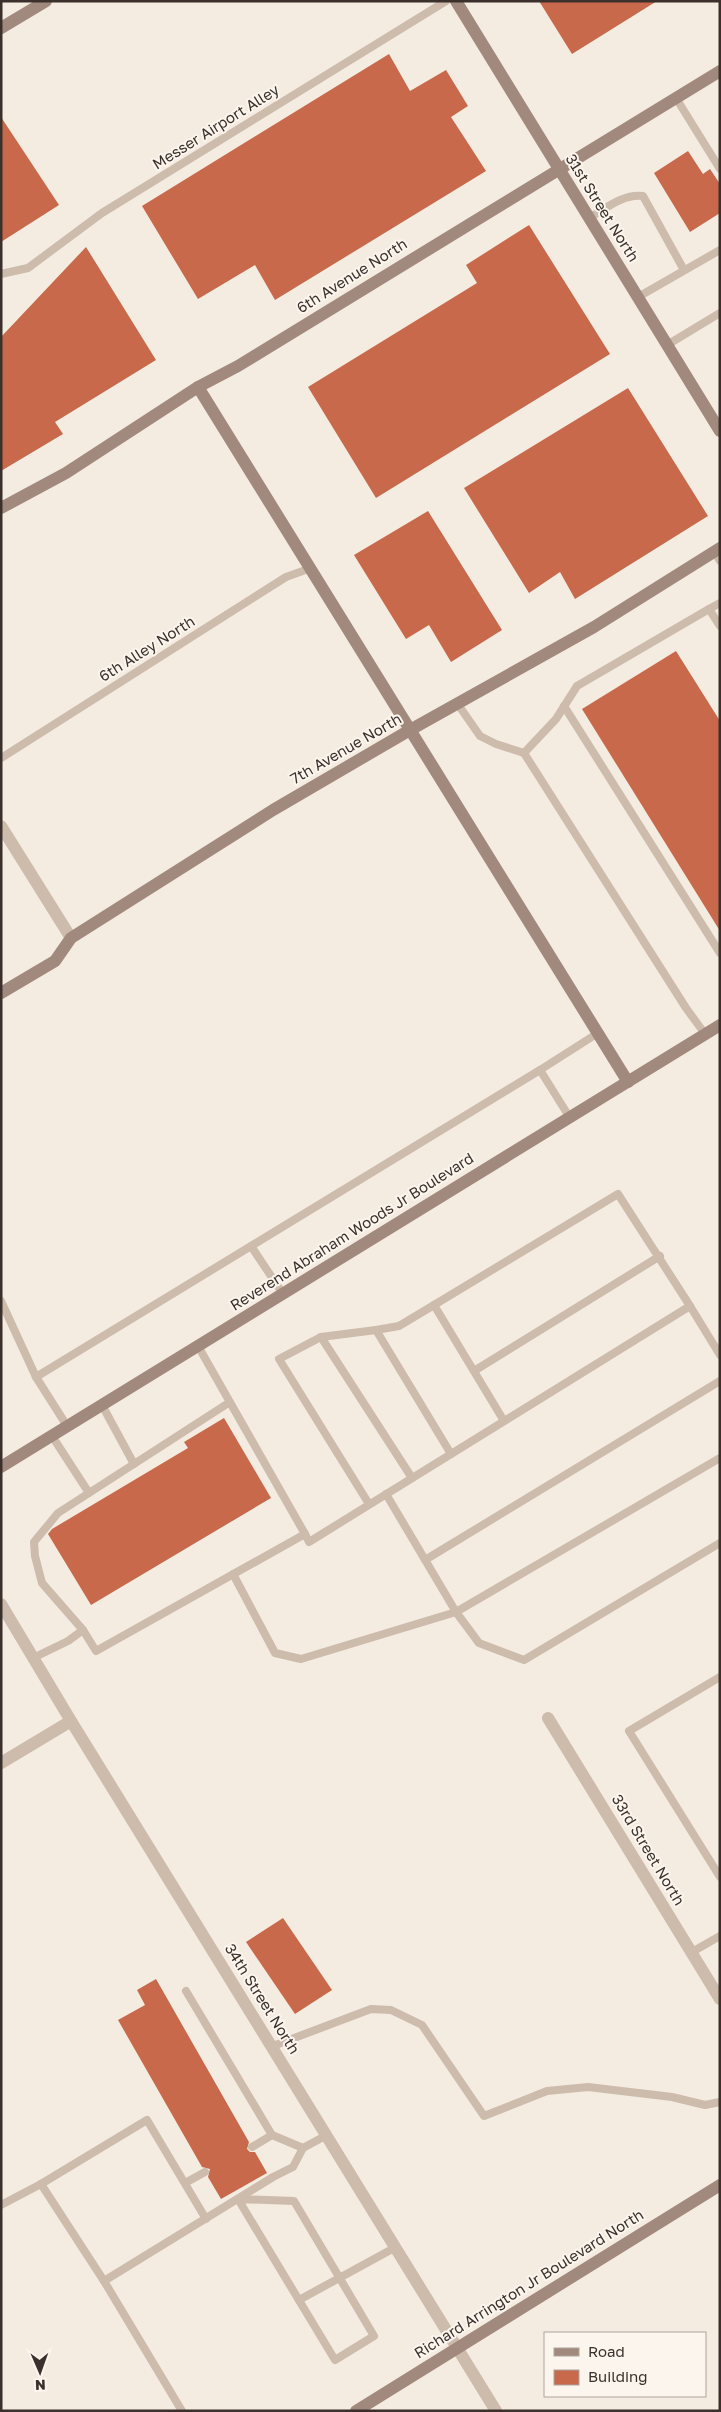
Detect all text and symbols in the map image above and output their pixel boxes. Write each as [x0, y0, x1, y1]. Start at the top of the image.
street label: Messer Airport Alley [149, 80, 283, 172]
street label: 31st Street North [562, 150, 643, 265]
street label: 6th Avenue North [293, 234, 410, 316]
street label: 6th Alley North [95, 611, 198, 685]
street label: 7th Avenue North [287, 709, 404, 787]
street label: Reverend Abraham Woods Jr Boulevard [227, 1148, 476, 1314]
street label: 33rd Street North [609, 1791, 689, 1908]
street label: 34th Street North [222, 1940, 304, 2057]
street label: Richard Arrington Jr Boulevard North [411, 2205, 646, 2362]
legend [544, 2332, 706, 2397]
text: Road [588, 2342, 625, 2360]
north arrow [15, 2347, 65, 2397]
text: Building [588, 2367, 648, 2385]
text: N [35, 2377, 46, 2394]

